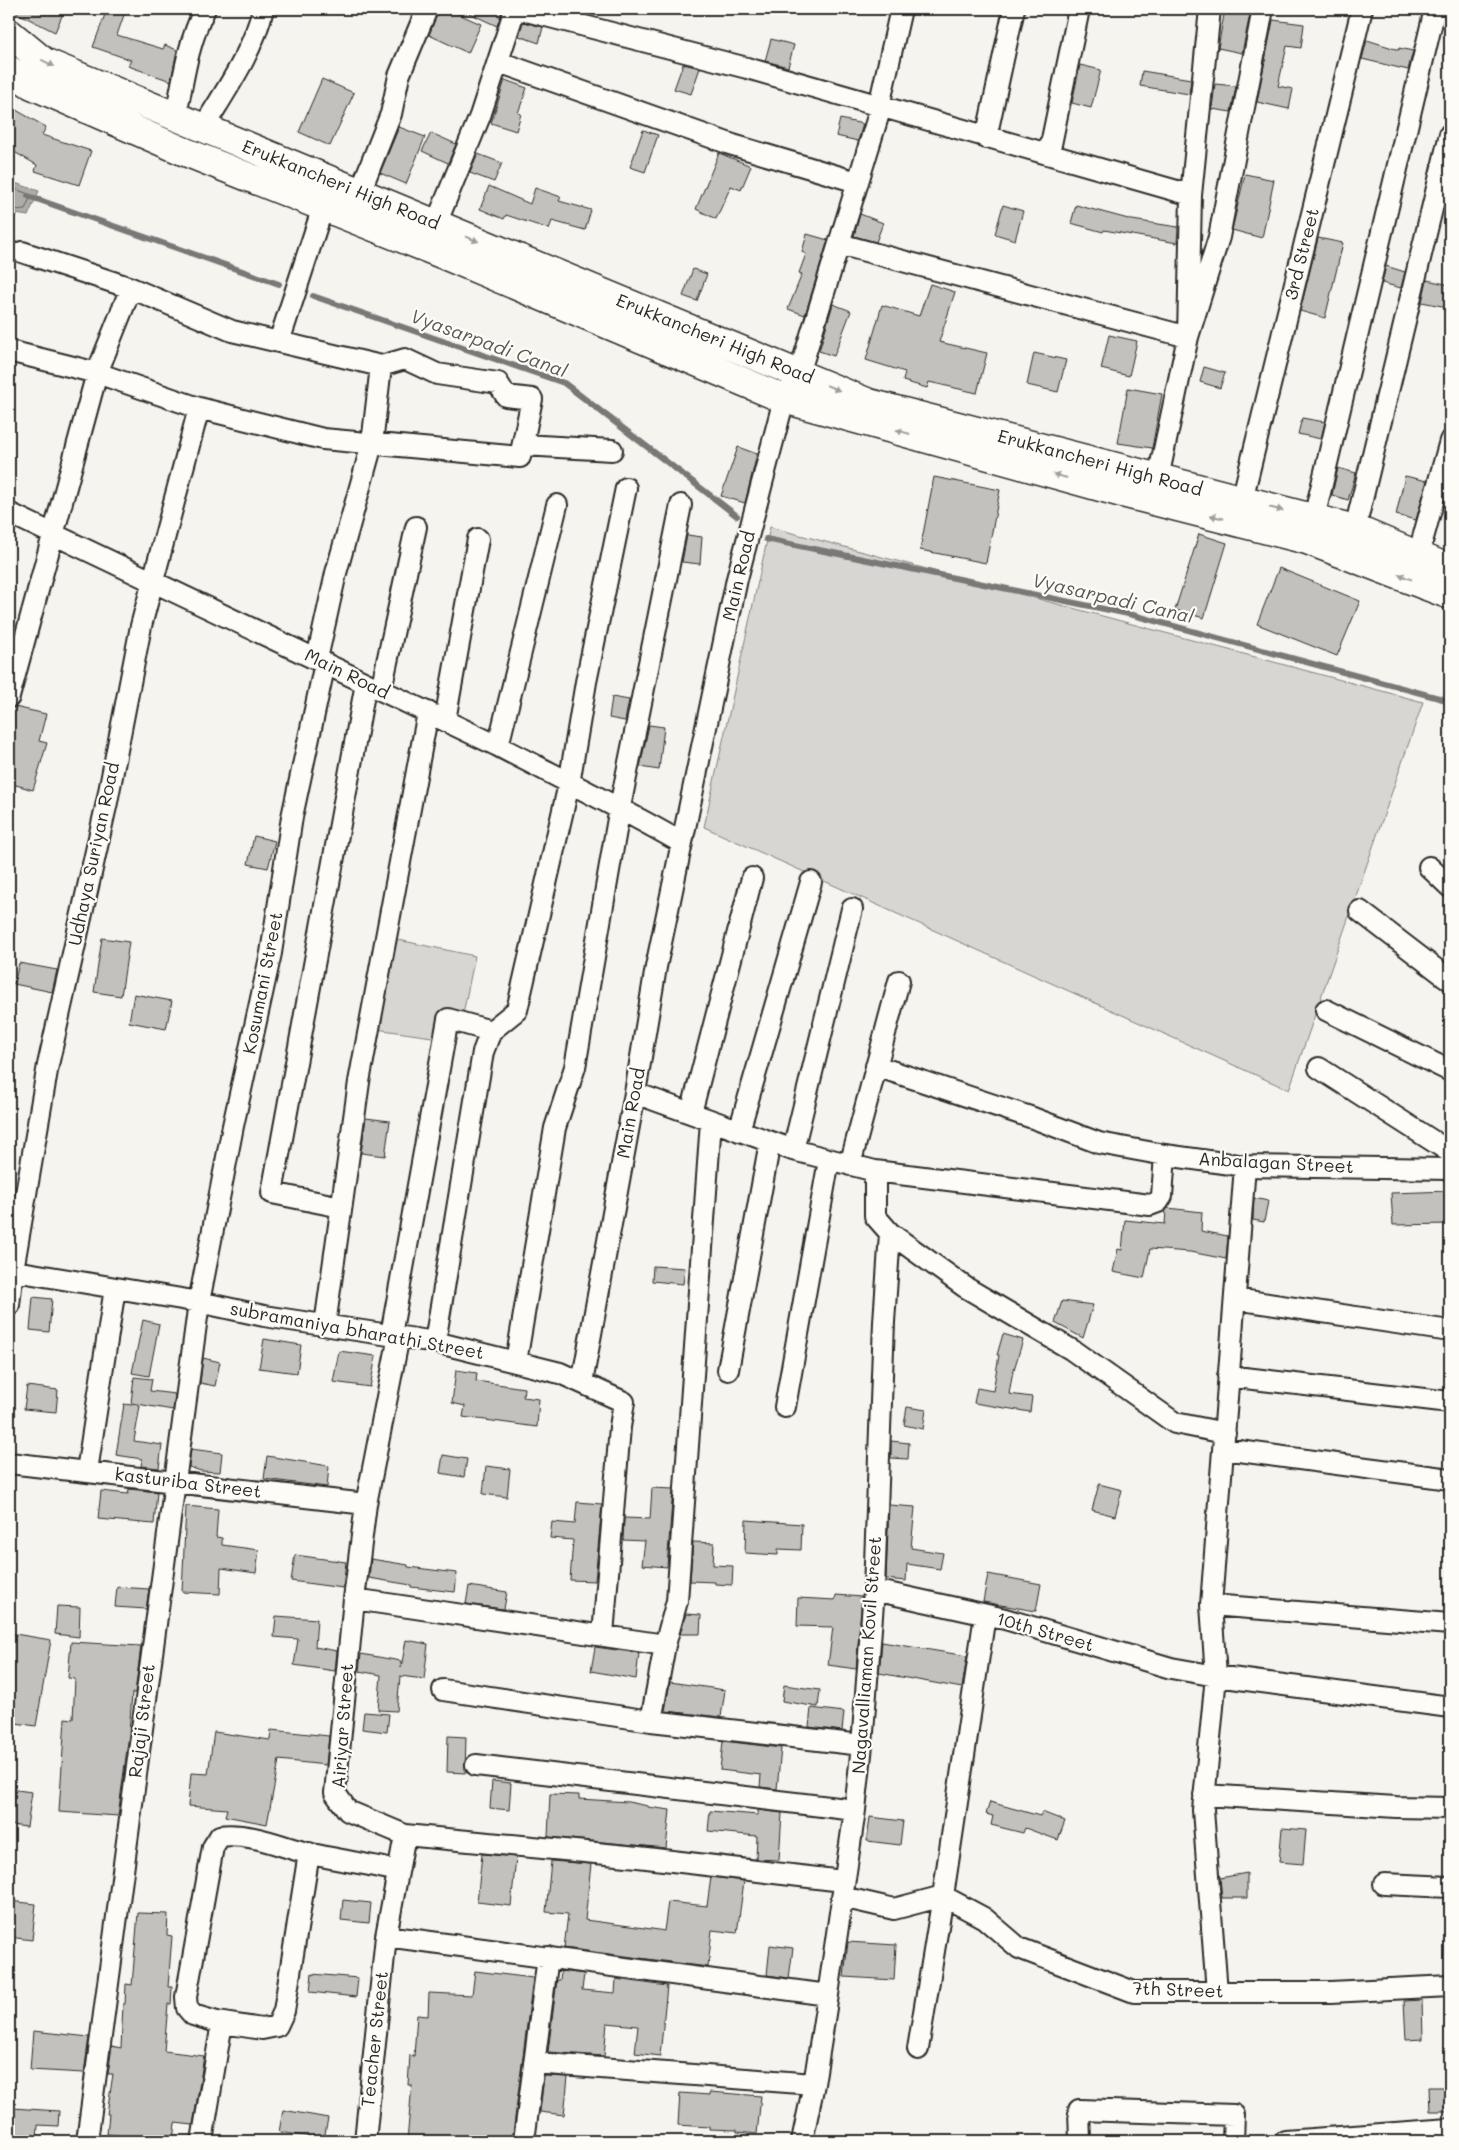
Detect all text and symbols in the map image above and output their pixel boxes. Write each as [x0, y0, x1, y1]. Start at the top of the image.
one-way arrow [40, 58, 55, 67]
street label: Erukkancheri High Road [239, 133, 444, 235]
street label: 3rd Street [1278, 205, 1324, 302]
one-way arrow [465, 235, 479, 243]
street label: Erukkancheri High Road [613, 287, 818, 389]
water label: Vyasarpadi Canal [407, 303, 571, 383]
one-way arrow [826, 384, 840, 392]
street label: Erukkancheri High Road [995, 423, 1205, 501]
one-way arrow [896, 428, 911, 436]
one-way arrow [1052, 471, 1067, 479]
one-way arrow [1269, 505, 1284, 513]
one-way arrow [1210, 513, 1225, 521]
street label: Main Road [716, 528, 760, 623]
water label: Vyasarpadi Canal [1030, 567, 1197, 628]
one-way arrow [1397, 573, 1412, 581]
street label: Main Road [301, 642, 394, 704]
street label: Udhaya Suriyan Road [62, 760, 124, 948]
street label: Kosumani Street [236, 910, 288, 1056]
street label: Main Road [610, 1066, 650, 1160]
street label: Anbalagan Street [1198, 1146, 1354, 1178]
street label: subramaniya bharathi Street [228, 1296, 486, 1364]
street label: kasturiba Street [113, 1461, 263, 1503]
street label: Nagavalliaman Kovil Street [846, 1535, 886, 1775]
street label: 10th Street [994, 1606, 1097, 1656]
street label: Rajaji Street [122, 1663, 160, 1779]
street label: Airiyar Street [326, 1663, 358, 1789]
street label: Teacher Street [355, 1970, 393, 2108]
street label: 7th Street [1132, 1975, 1224, 2003]

